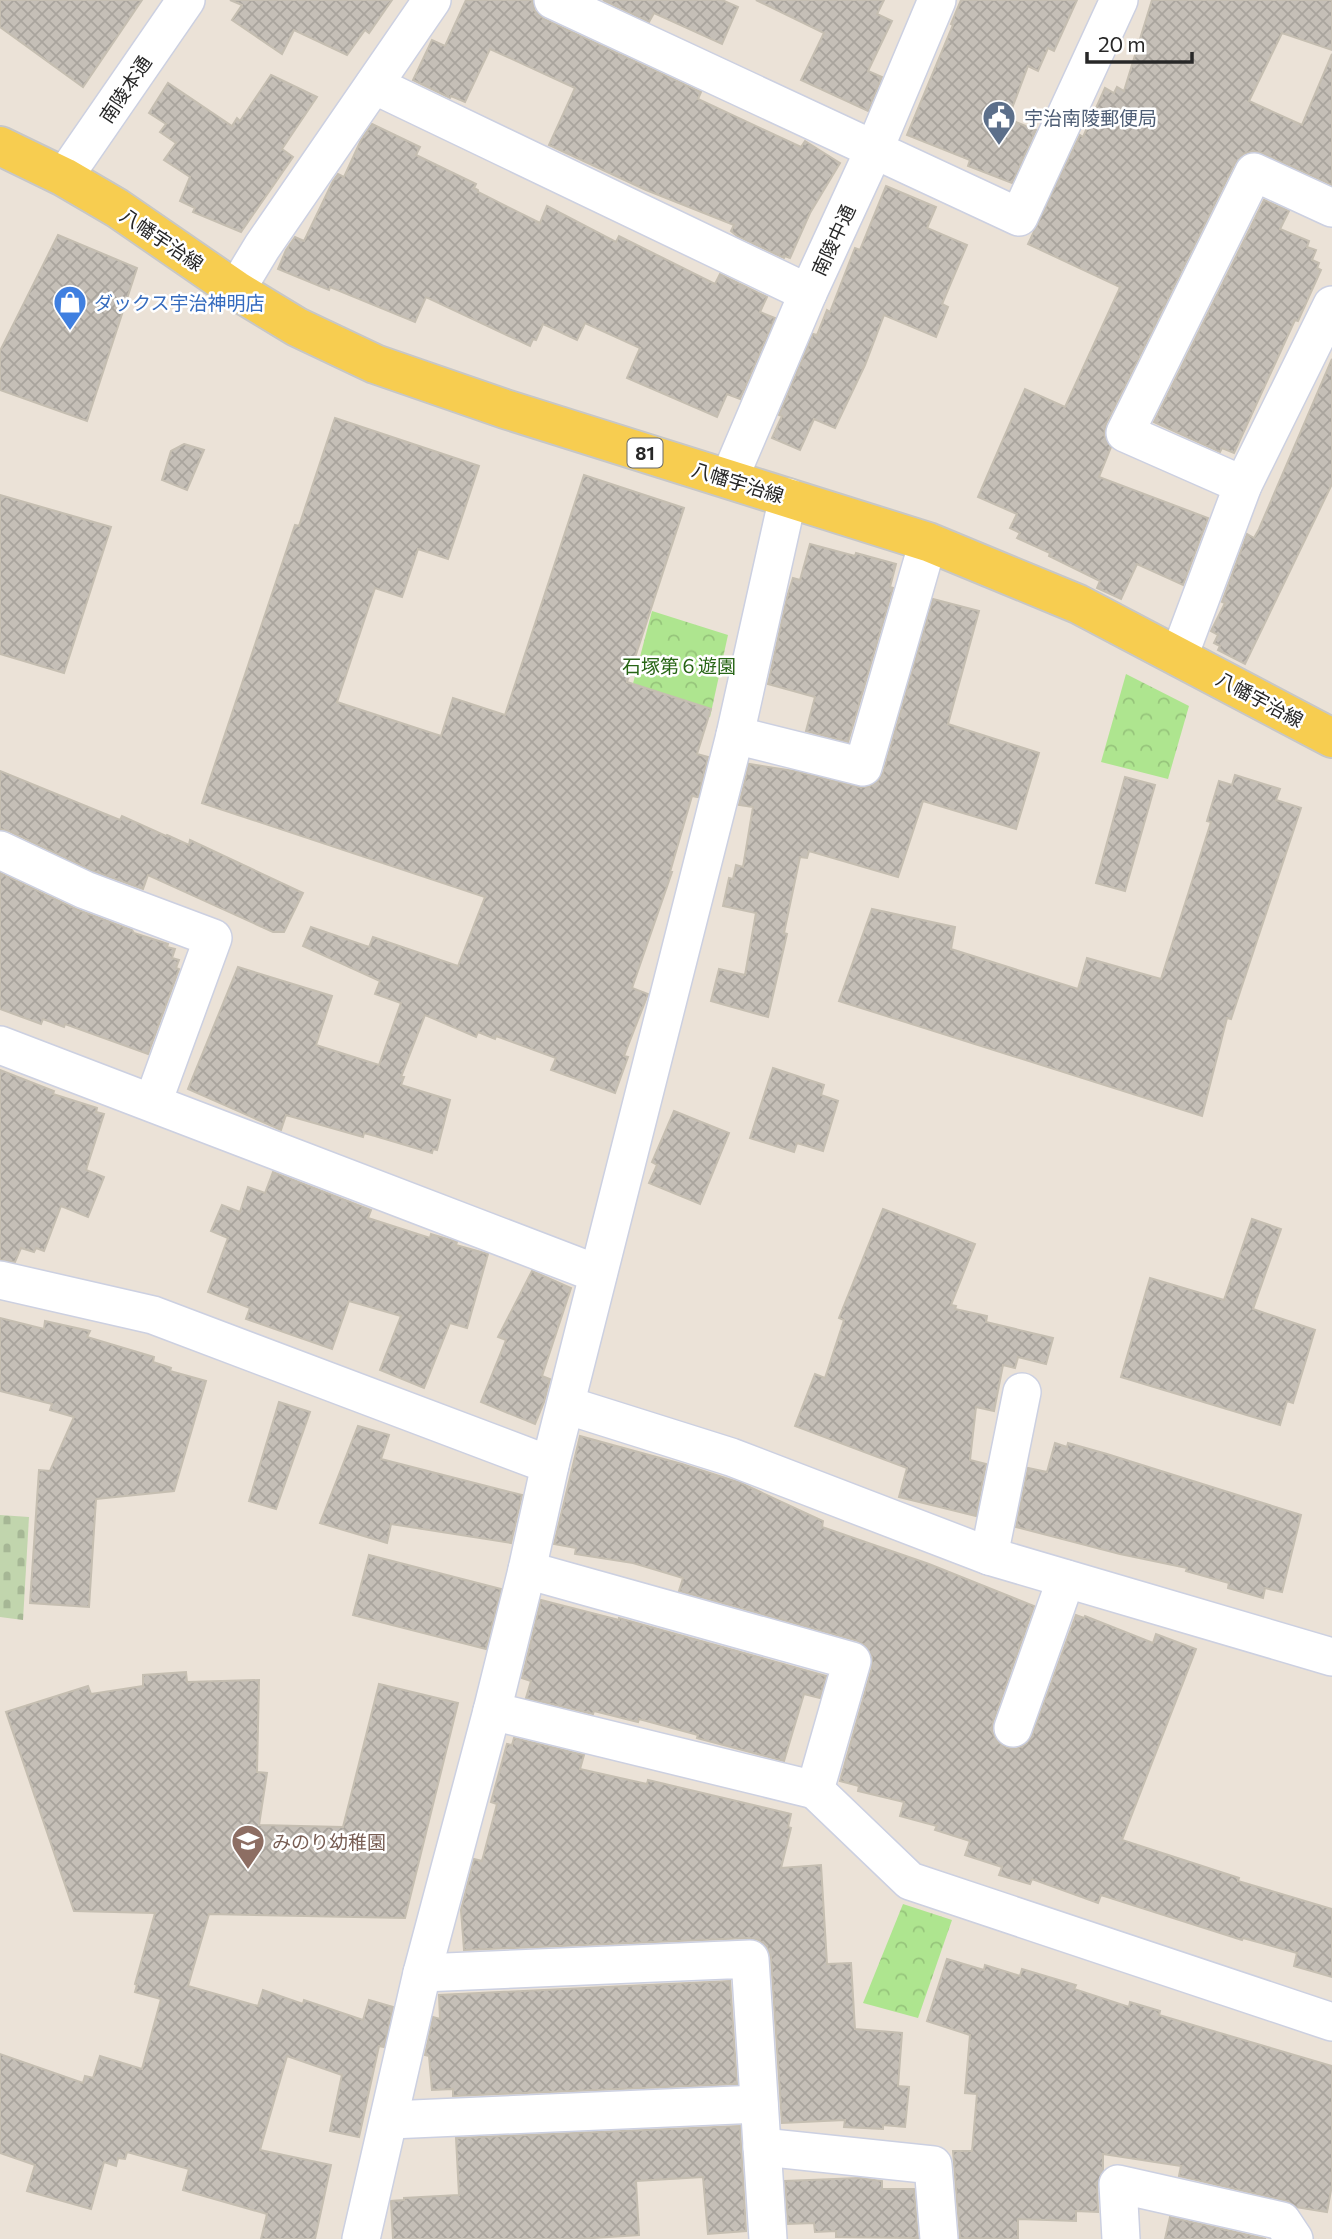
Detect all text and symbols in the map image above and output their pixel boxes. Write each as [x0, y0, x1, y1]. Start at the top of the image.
scale bar [1087, 21, 1192, 65]
text: 20 m [1098, 31, 1146, 56]
street label: 南陵本通 [94, 51, 156, 127]
public building icon: 宇治南陵郵便局 [980, 98, 1018, 147]
place label: 宇治南陵郵便局 [1024, 106, 1157, 129]
street label: 南陵中通 [807, 201, 859, 279]
street label: 八幡宇治線 [116, 203, 208, 275]
shop icon: ダックス宇治神明店 [51, 283, 89, 332]
place label: ダックス宇治神明店 [94, 291, 264, 314]
road number: 81 [628, 438, 662, 467]
street label: 八幡宇治線 [689, 457, 787, 507]
park label: 石塚第６遊園 [622, 654, 736, 677]
street label: 八幡宇治線 [1213, 667, 1307, 731]
school or university icon: みのり幼稚園 [229, 1822, 267, 1871]
place label: みのり幼稚園 [272, 1830, 386, 1853]

